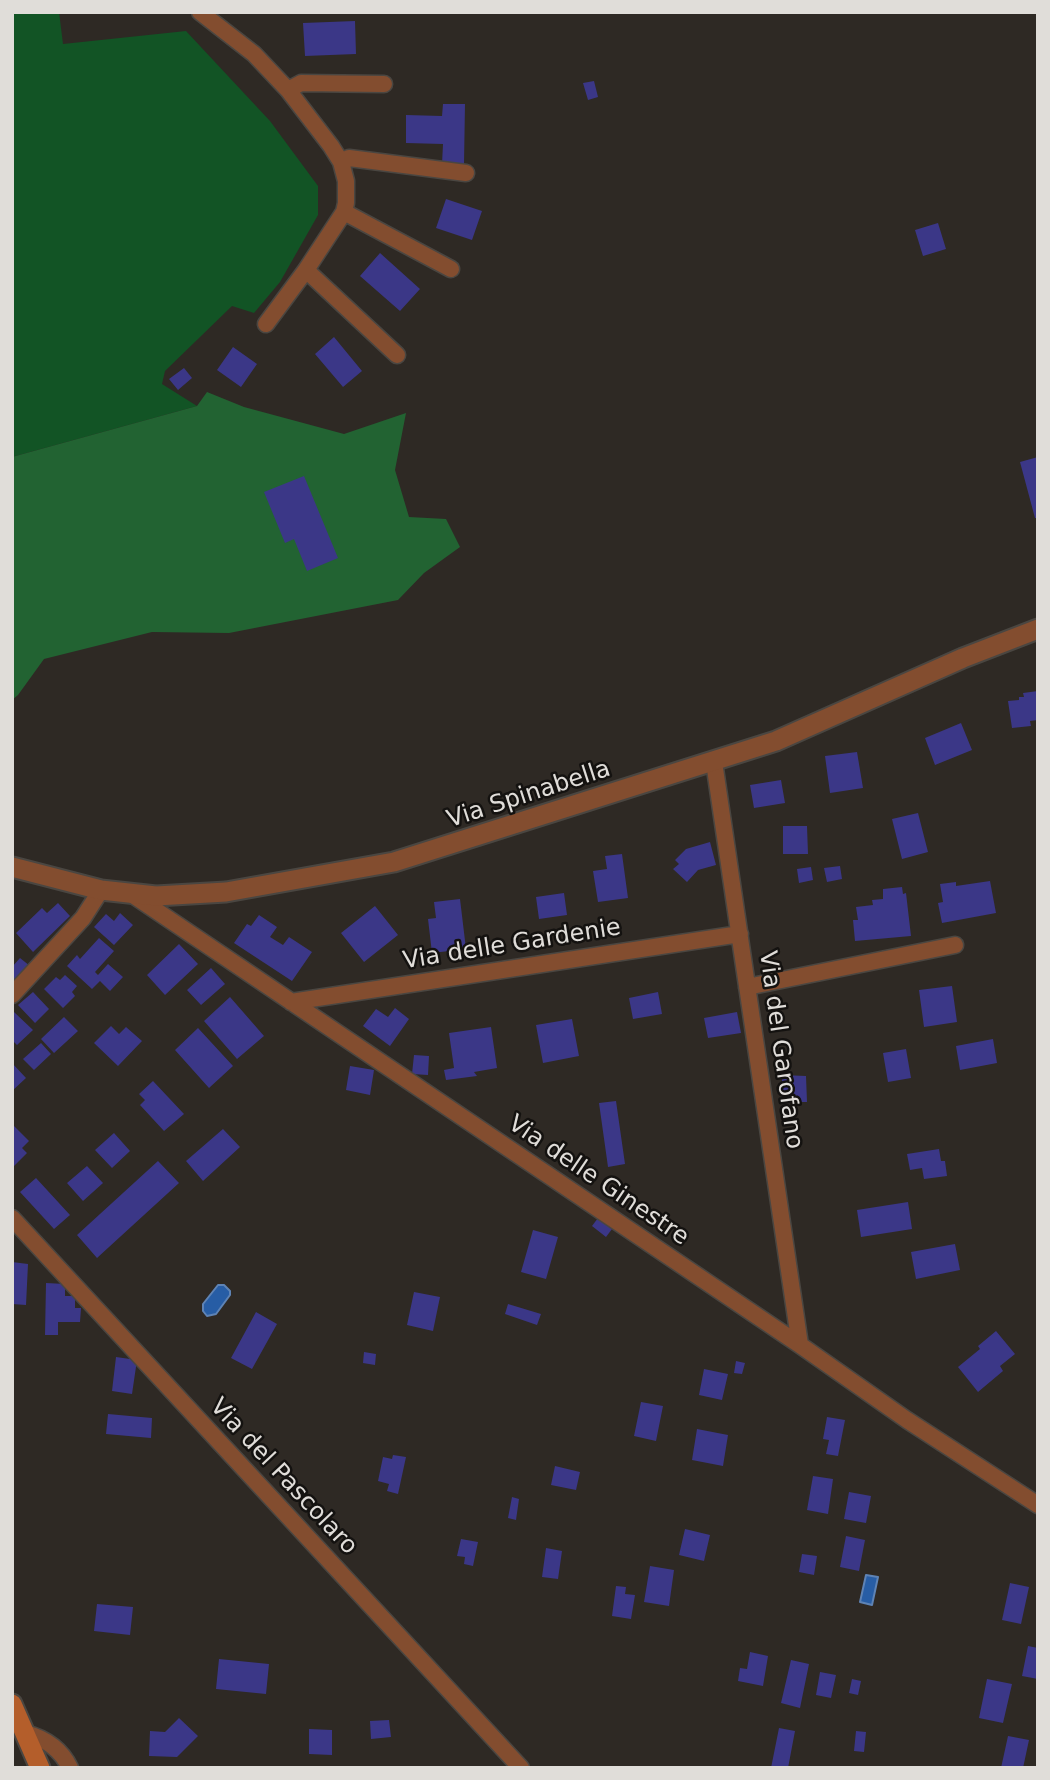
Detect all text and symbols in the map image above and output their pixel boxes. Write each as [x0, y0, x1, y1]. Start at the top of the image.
street label: Via Spinabella [444, 755, 614, 835]
street label: Via delle Gardenie [401, 914, 623, 976]
street label: Via del Garofano [752, 949, 808, 1151]
street label: Via delle Ginestre [502, 1110, 694, 1252]
street label: Via del Pascolaro [203, 1393, 363, 1561]

